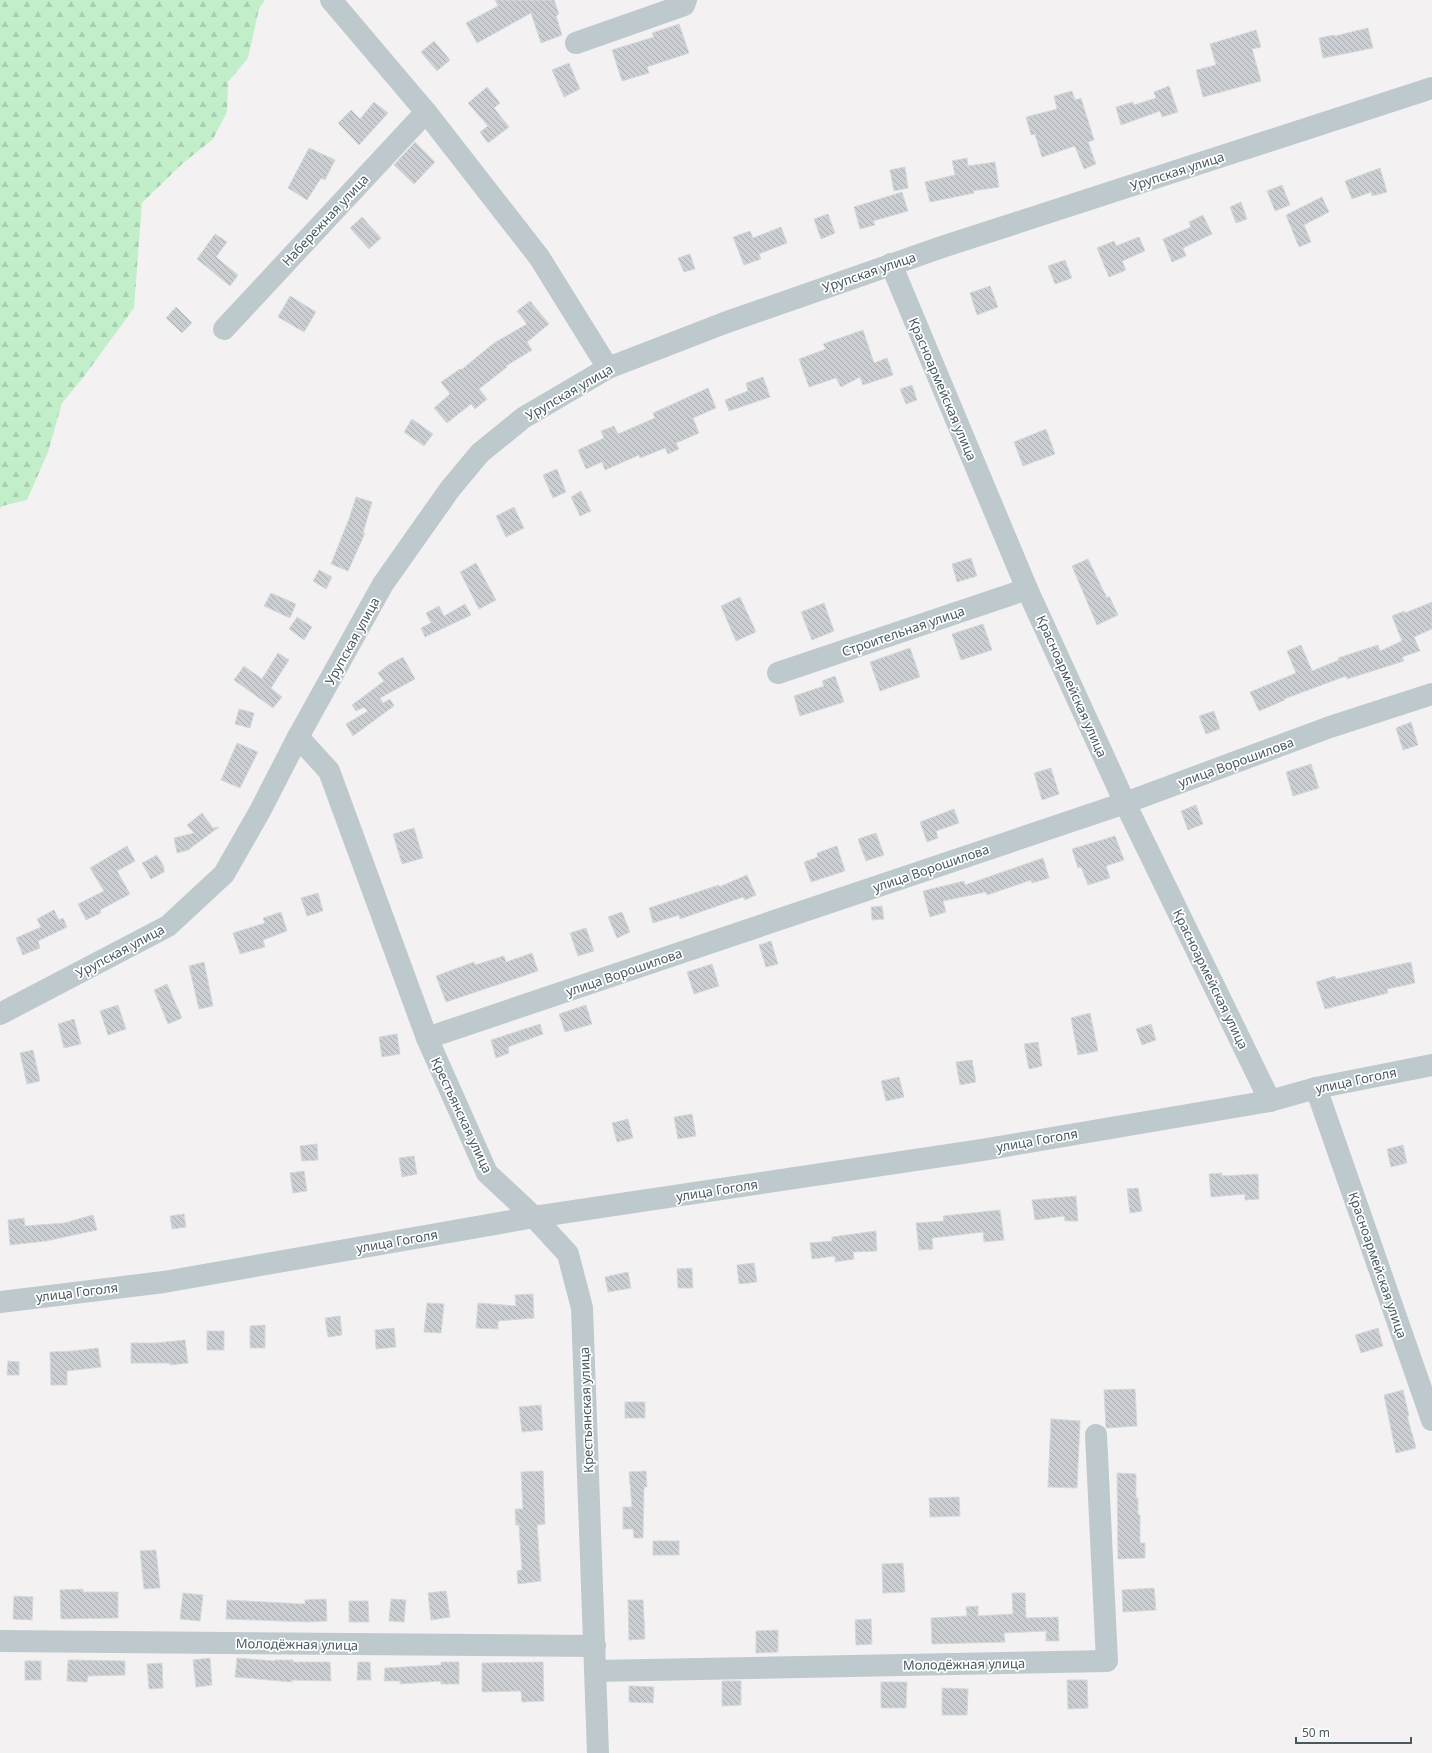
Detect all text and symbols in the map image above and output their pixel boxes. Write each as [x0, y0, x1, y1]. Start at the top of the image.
street label: Урупская улица [1128, 147, 1226, 195]
street label: Набережная улица [278, 170, 372, 270]
street label: Урупская улица [820, 248, 918, 296]
street label: Красноармейская улица [905, 315, 981, 463]
street label: Урупская улица [522, 360, 616, 424]
street label: Урупская улица [320, 594, 384, 688]
street label: Строительная улица [839, 602, 967, 660]
street label: Красноармейская улица [1033, 612, 1111, 760]
street label: улица Ворошилова [1176, 733, 1296, 791]
street label: улица Ворошилова [871, 840, 991, 896]
street label: Красноармейская улица [1169, 906, 1253, 1052]
street label: Урупская улица [73, 920, 167, 982]
street label: улица Ворошилова [564, 944, 684, 1000]
street label: Крестьянская улица [427, 1054, 497, 1176]
street label: улица Гоголя [1314, 1063, 1398, 1097]
street label: улица Гоголя [995, 1124, 1079, 1156]
street label: улица Гоголя [675, 1175, 759, 1205]
street label: Красноармейская улица [1344, 1189, 1412, 1341]
street label: улица Гоголя [355, 1225, 439, 1257]
street label: улица Гоголя [35, 1278, 119, 1306]
street label: Крестьянская улица [575, 1347, 597, 1473]
street label: Молодёжная улица [236, 1634, 358, 1654]
street label: Молодёжная улица [903, 1654, 1025, 1674]
scale bar [1296, 1719, 1411, 1745]
text: 50 m [1302, 1724, 1330, 1741]

